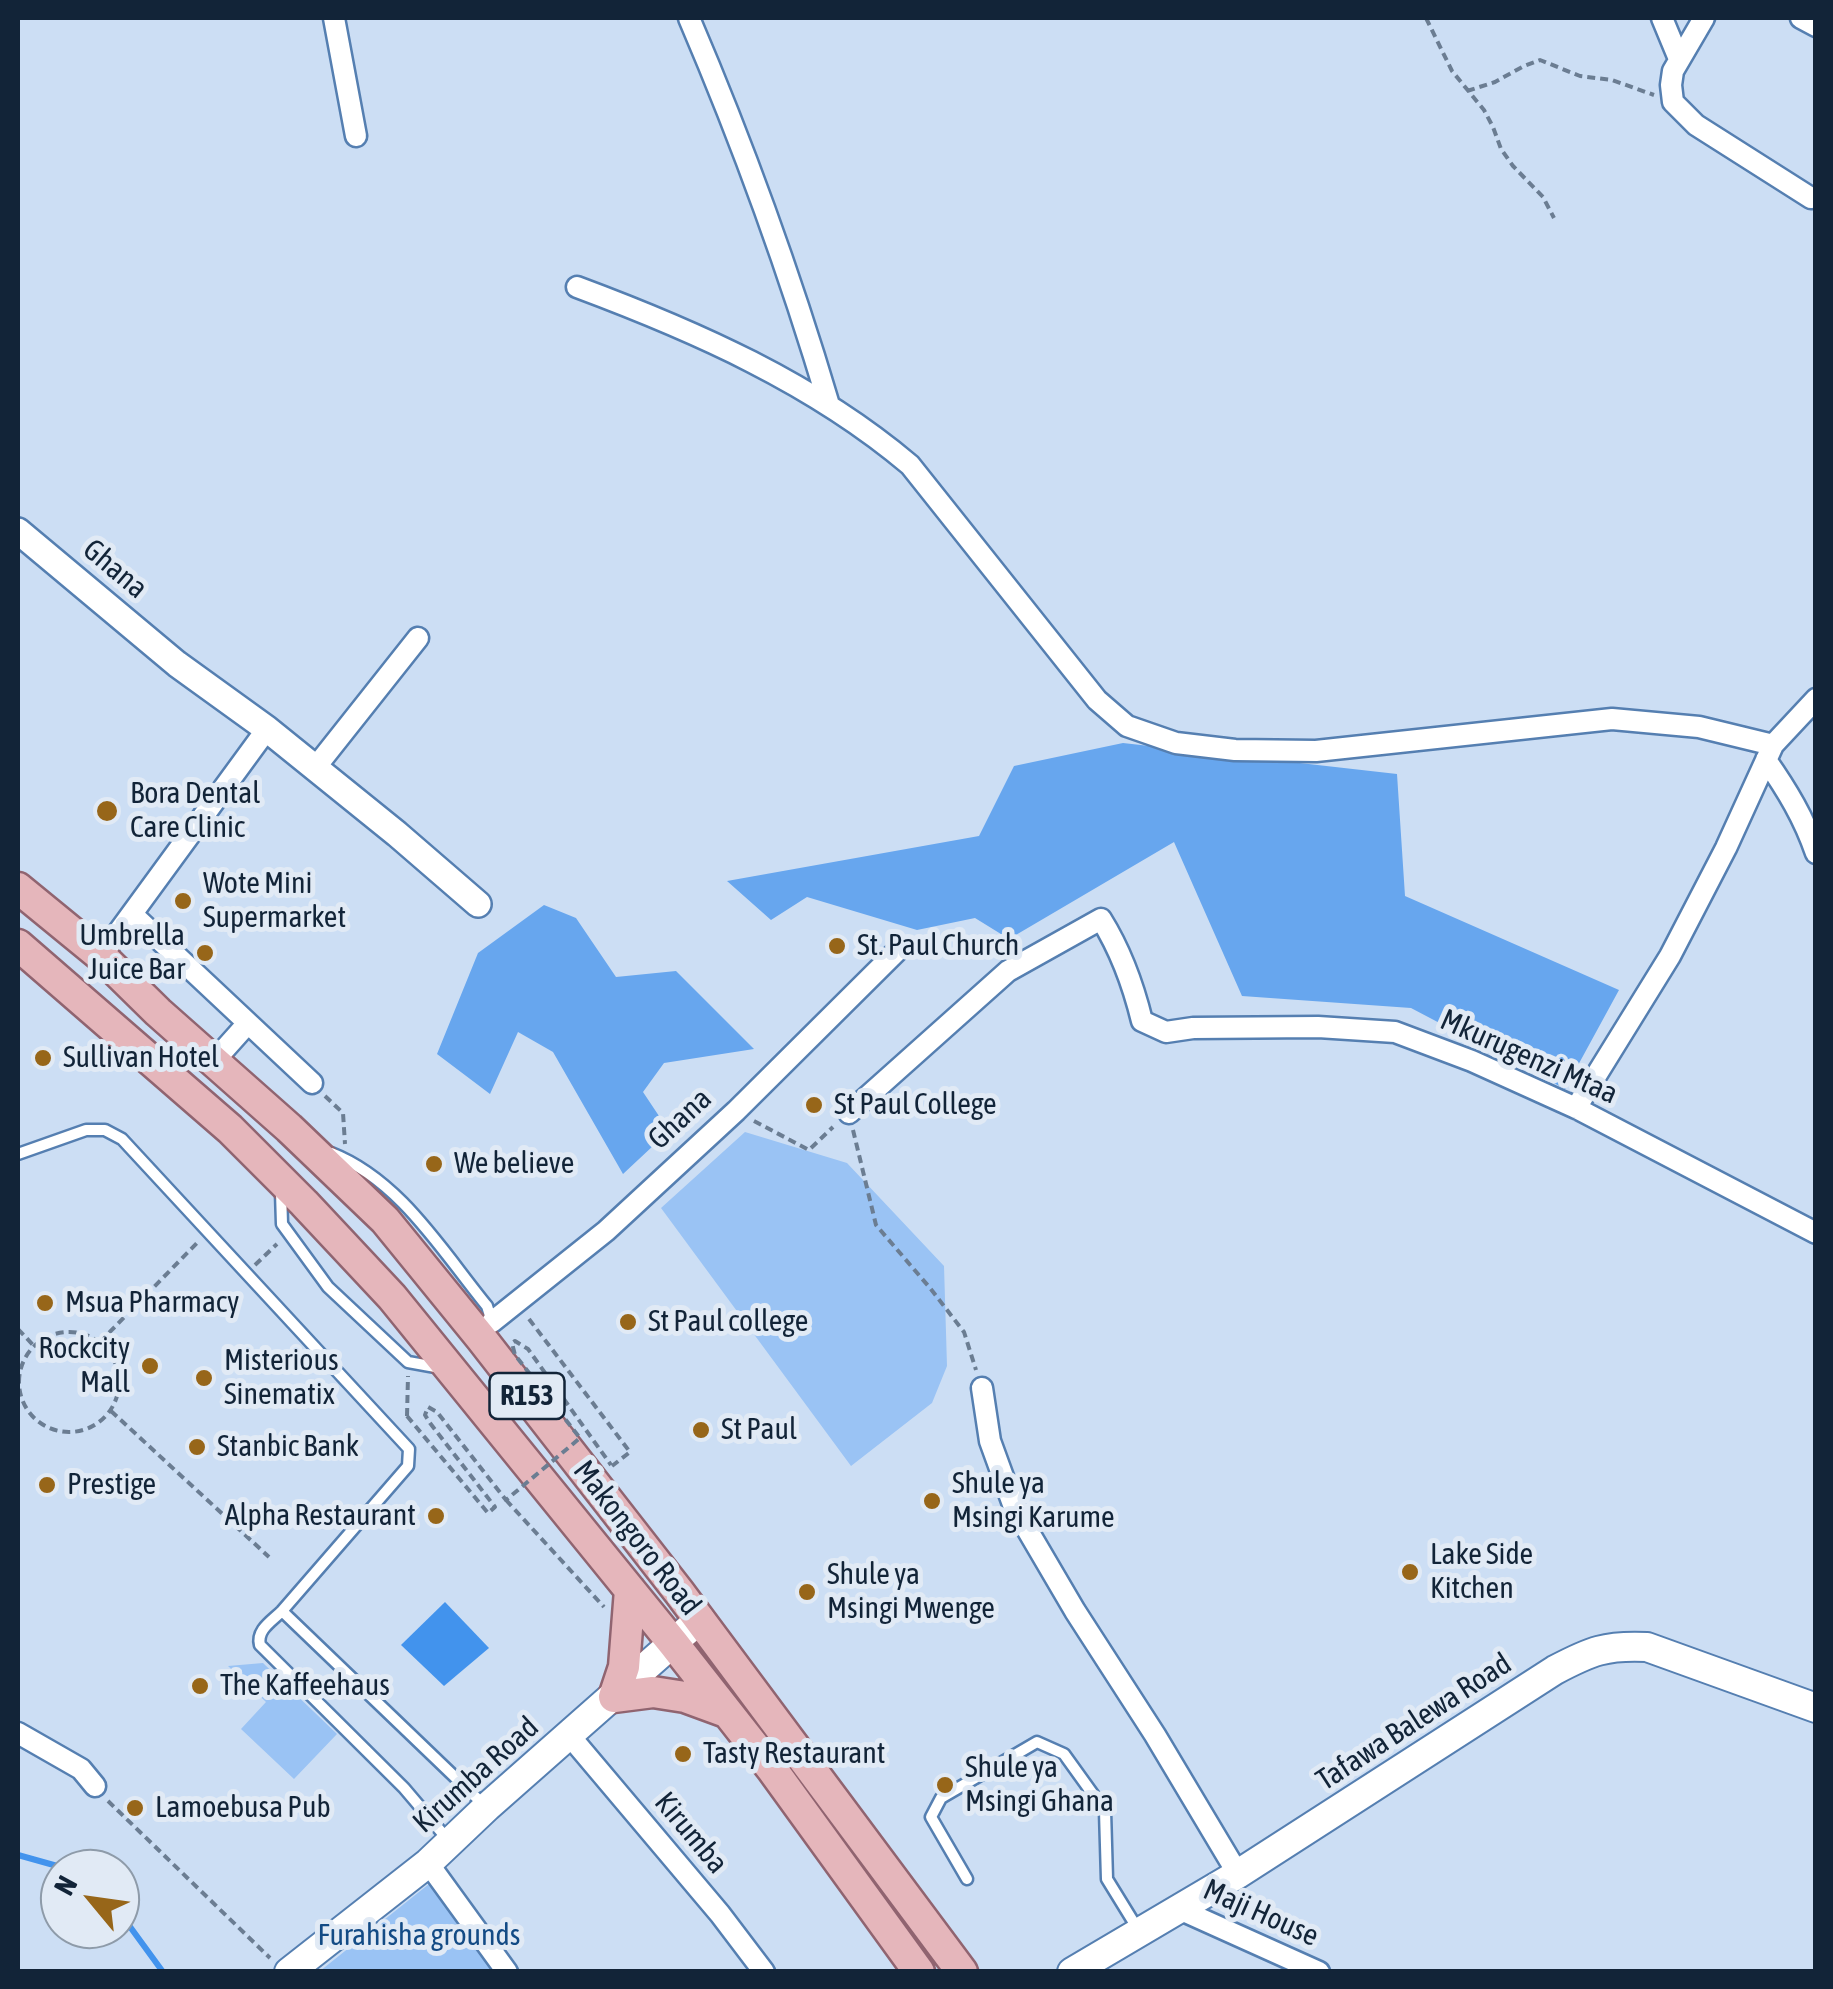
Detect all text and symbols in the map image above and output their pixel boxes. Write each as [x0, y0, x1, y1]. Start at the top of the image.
street label: Ghana [76, 532, 154, 606]
place label: Bora Dental Care Clinic [130, 776, 260, 846]
marker: Bora Dental Care Clinic [94, 798, 120, 824]
place label: Wote Mini Supermarket [203, 866, 346, 936]
marker: Wote Mini Supermarket [172, 890, 194, 912]
place label: Umbrella Juice Bar [79, 918, 185, 988]
place label: St. Paul Church [857, 928, 1019, 964]
marker: St. Paul Church [826, 935, 848, 957]
marker: Umbrella Juice Bar [194, 942, 216, 964]
street label: Mkurugenzi Mtaa [1435, 1002, 1623, 1112]
place label: Sullivan Hotel [63, 1040, 219, 1076]
marker: Sullivan Hotel [32, 1047, 54, 1069]
street label: Ghana [641, 1081, 719, 1157]
place label: St Paul College [834, 1087, 997, 1123]
marker: St Paul College [803, 1094, 825, 1116]
place label: We believe [454, 1146, 574, 1182]
marker: We believe [423, 1153, 445, 1175]
place label: Msua Pharmacy [65, 1285, 239, 1321]
marker: Msua Pharmacy [34, 1292, 56, 1314]
place label: St Paul college [648, 1304, 808, 1340]
marker: St Paul college [617, 1311, 639, 1333]
place label: Rockcity Mall [38, 1331, 130, 1402]
place label: Misterious Sinematix [224, 1343, 338, 1414]
marker: Rockcity Mall [139, 1355, 161, 1377]
marker: Misterious Sinematix [193, 1367, 215, 1389]
road number: R153 [490, 1373, 564, 1419]
place label: St Paul [721, 1412, 797, 1448]
marker: St Paul [690, 1419, 712, 1441]
place label: Stanbic Bank [217, 1429, 359, 1465]
marker: Stanbic Bank [186, 1436, 208, 1458]
street label: Makongoro Road [566, 1454, 708, 1622]
place label: Shule ya Msingi Karume [952, 1466, 1115, 1536]
place label: Prestige [67, 1467, 156, 1503]
marker: Prestige [36, 1474, 58, 1496]
marker: Shule ya Msingi Karume [921, 1490, 943, 1512]
place label: Alpha Restaurant [225, 1498, 416, 1534]
marker: Alpha Restaurant [425, 1505, 447, 1527]
place label: Lake Side Kitchen [1430, 1537, 1533, 1608]
place label: Shule ya Msingi Mwenge [827, 1557, 995, 1628]
marker: Lake Side Kitchen [1399, 1561, 1421, 1583]
marker: Shule ya Msingi Mwenge [796, 1581, 818, 1603]
street label: Tafawa Balewa Road [1310, 1646, 1518, 1798]
place label: The Kaffeehaus [220, 1668, 390, 1704]
marker: The Kaffeehaus [189, 1675, 211, 1697]
street label: Kirumba Road [406, 1709, 546, 1841]
place label: Tasty Restaurant [703, 1736, 885, 1772]
marker: Tasty Restaurant [672, 1743, 694, 1765]
place label: Shule ya Msingi Ghana [965, 1750, 1114, 1820]
marker: Shule ya Msingi Ghana [934, 1774, 956, 1796]
street label: Kirumba [647, 1785, 735, 1881]
place label: Lamoebusa Pub [155, 1790, 331, 1826]
marker: Lamoebusa Pub [124, 1797, 146, 1819]
north arrow [40, 1849, 140, 1949]
text: N [48, 1870, 84, 1900]
street label: Maji House [1198, 1872, 1324, 1954]
park label: Furahisha grounds [318, 1918, 520, 1954]

